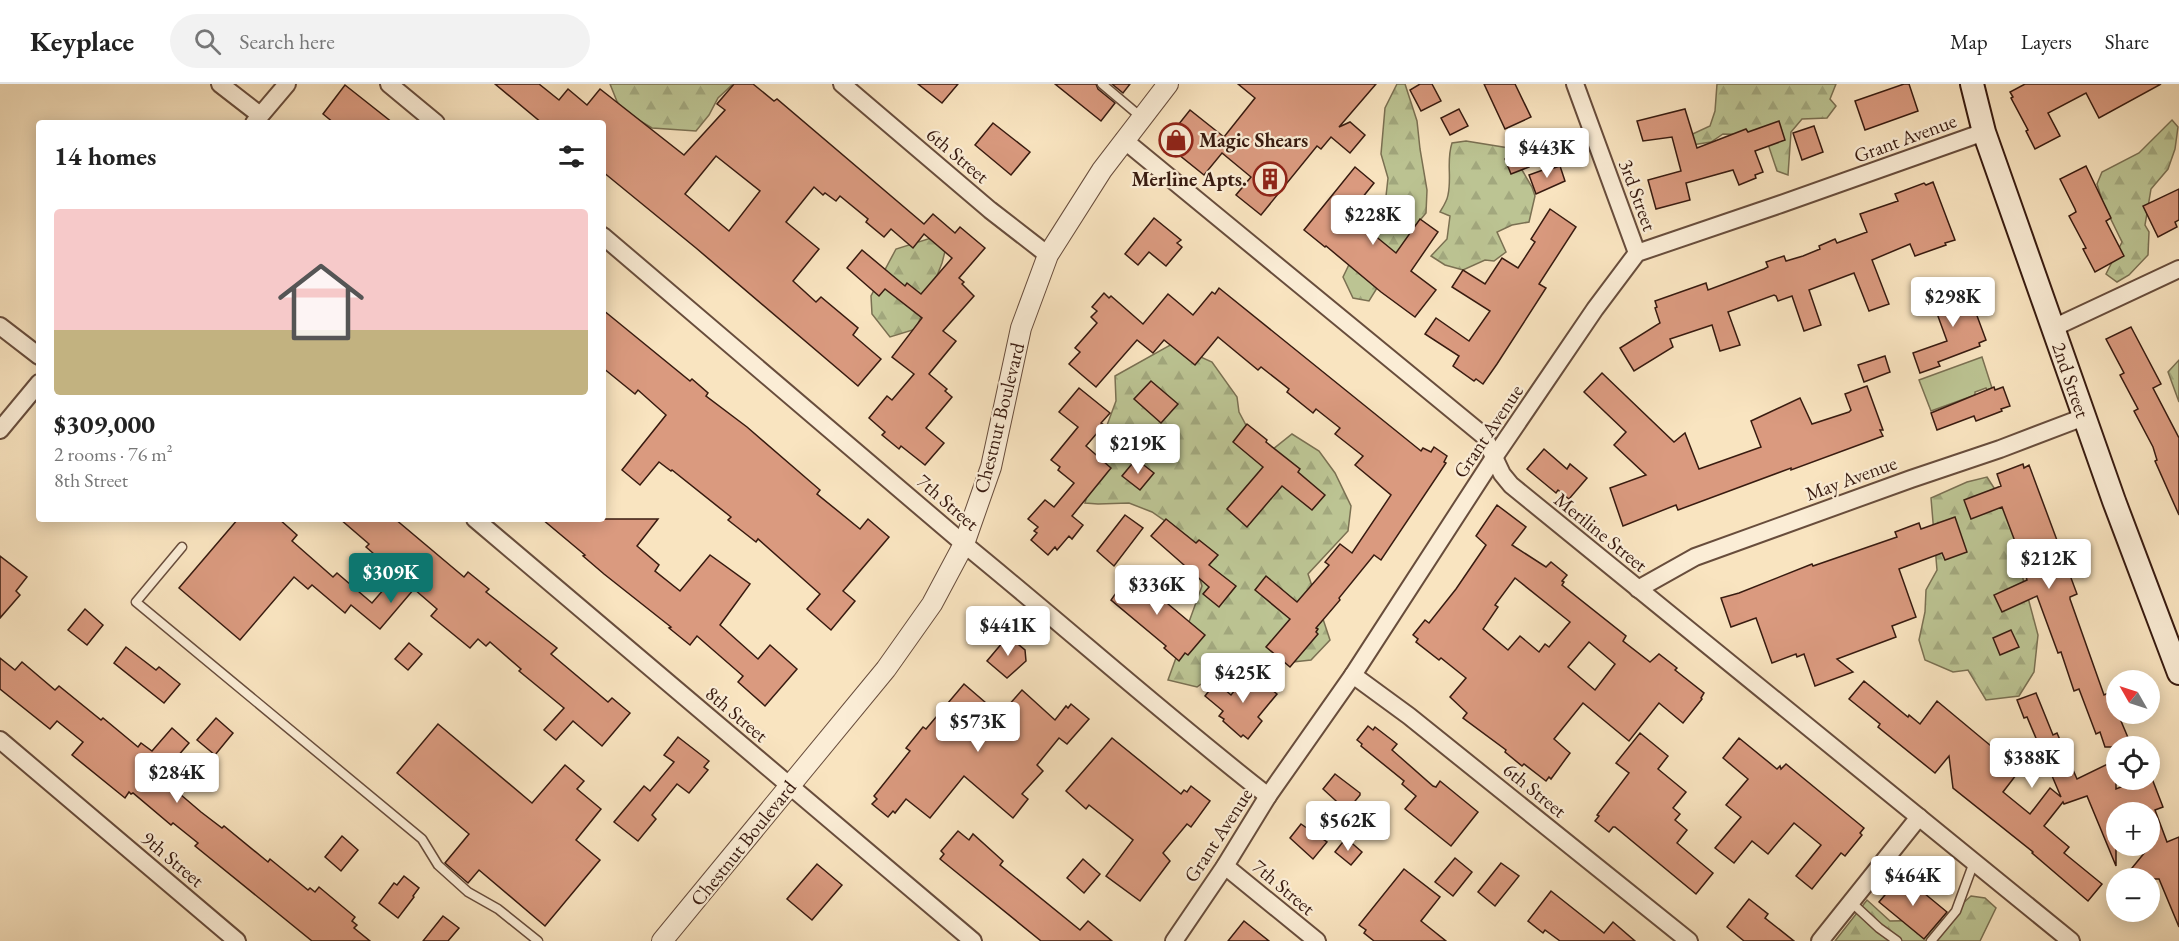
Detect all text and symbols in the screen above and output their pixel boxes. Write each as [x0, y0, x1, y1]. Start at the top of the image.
search box [170, 14, 590, 68]
text: Keyplace [30, 23, 134, 59]
icon: search [191, 25, 224, 58]
text: Search here [239, 27, 335, 56]
text: Map [1950, 28, 1988, 55]
text: Layers [2021, 28, 2072, 55]
text: Share [2105, 28, 2149, 55]
street label: Grant Avenue [1850, 107, 1960, 169]
street label: 6th Street [921, 121, 995, 189]
shop icon: Magic Shears [1158, 122, 1194, 158]
place label: Magic Shears [1199, 127, 1308, 153]
pin: $443K [1505, 128, 1589, 179]
text: $443K [1519, 134, 1575, 160]
text: 14 homes [54, 139, 156, 173]
icon: filters [555, 140, 588, 173]
street label: 3rd Street [1613, 156, 1663, 235]
building icon: Merline Apts. [1252, 161, 1288, 197]
place label: Merline Apts. [1132, 166, 1247, 192]
pin: $228K [1331, 195, 1415, 246]
text: $228K [1345, 201, 1401, 227]
icon: home [267, 248, 375, 356]
pin: $298K [1911, 277, 1995, 328]
text: $298K [1925, 283, 1981, 309]
street label: Chestnut Boulevard [968, 339, 1031, 496]
street label: 2nd Street [2046, 339, 2096, 422]
street label: Grant Avenue [1447, 379, 1529, 483]
text: $309,000 [54, 407, 155, 441]
pin: $219K [1096, 424, 1180, 475]
text: $219K [1110, 430, 1166, 456]
text: 2 rooms · 76 m² [54, 441, 173, 467]
street label: May Avenue [1802, 449, 1901, 507]
text: 8th Street [54, 467, 128, 493]
street label: 7th Street [911, 468, 985, 537]
street label: Meriline Street [1549, 486, 1654, 578]
pin: $212K [2007, 539, 2091, 590]
text: $212K [2021, 545, 2077, 571]
pin: $309K [349, 553, 433, 604]
text: $309K [363, 559, 419, 585]
pin: $336K [1115, 565, 1199, 616]
text: $336K [1129, 571, 1185, 597]
pin: $441K [966, 606, 1050, 657]
text: $441K [980, 612, 1036, 638]
pin: $425K [1201, 653, 1285, 704]
text: $425K [1215, 659, 1271, 685]
north arrow [2106, 670, 2160, 724]
map controls [2106, 670, 2160, 922]
street label: 8th Street [700, 680, 774, 748]
pin: $573K [936, 702, 1020, 753]
text: $573K [950, 708, 1006, 734]
button: locate [2106, 736, 2160, 790]
pin: $388K [1990, 738, 2074, 789]
text: $388K [2004, 744, 2060, 770]
pin: $284K [135, 753, 219, 804]
street label: 6th Street [1498, 757, 1573, 824]
text: $284K [149, 759, 205, 785]
street label: Chestnut Boulevard [684, 774, 802, 911]
street label: Grant Avenue [1178, 783, 1258, 887]
pin: $562K [1306, 801, 1390, 852]
button: + [2106, 802, 2160, 856]
text: $562K [1320, 807, 1376, 833]
street label: 9th Street [136, 825, 210, 893]
street label: 7th Street [1247, 853, 1321, 921]
pin: $464K [1871, 856, 1955, 907]
text: $464K [1885, 862, 1941, 888]
button: − [2106, 868, 2160, 922]

